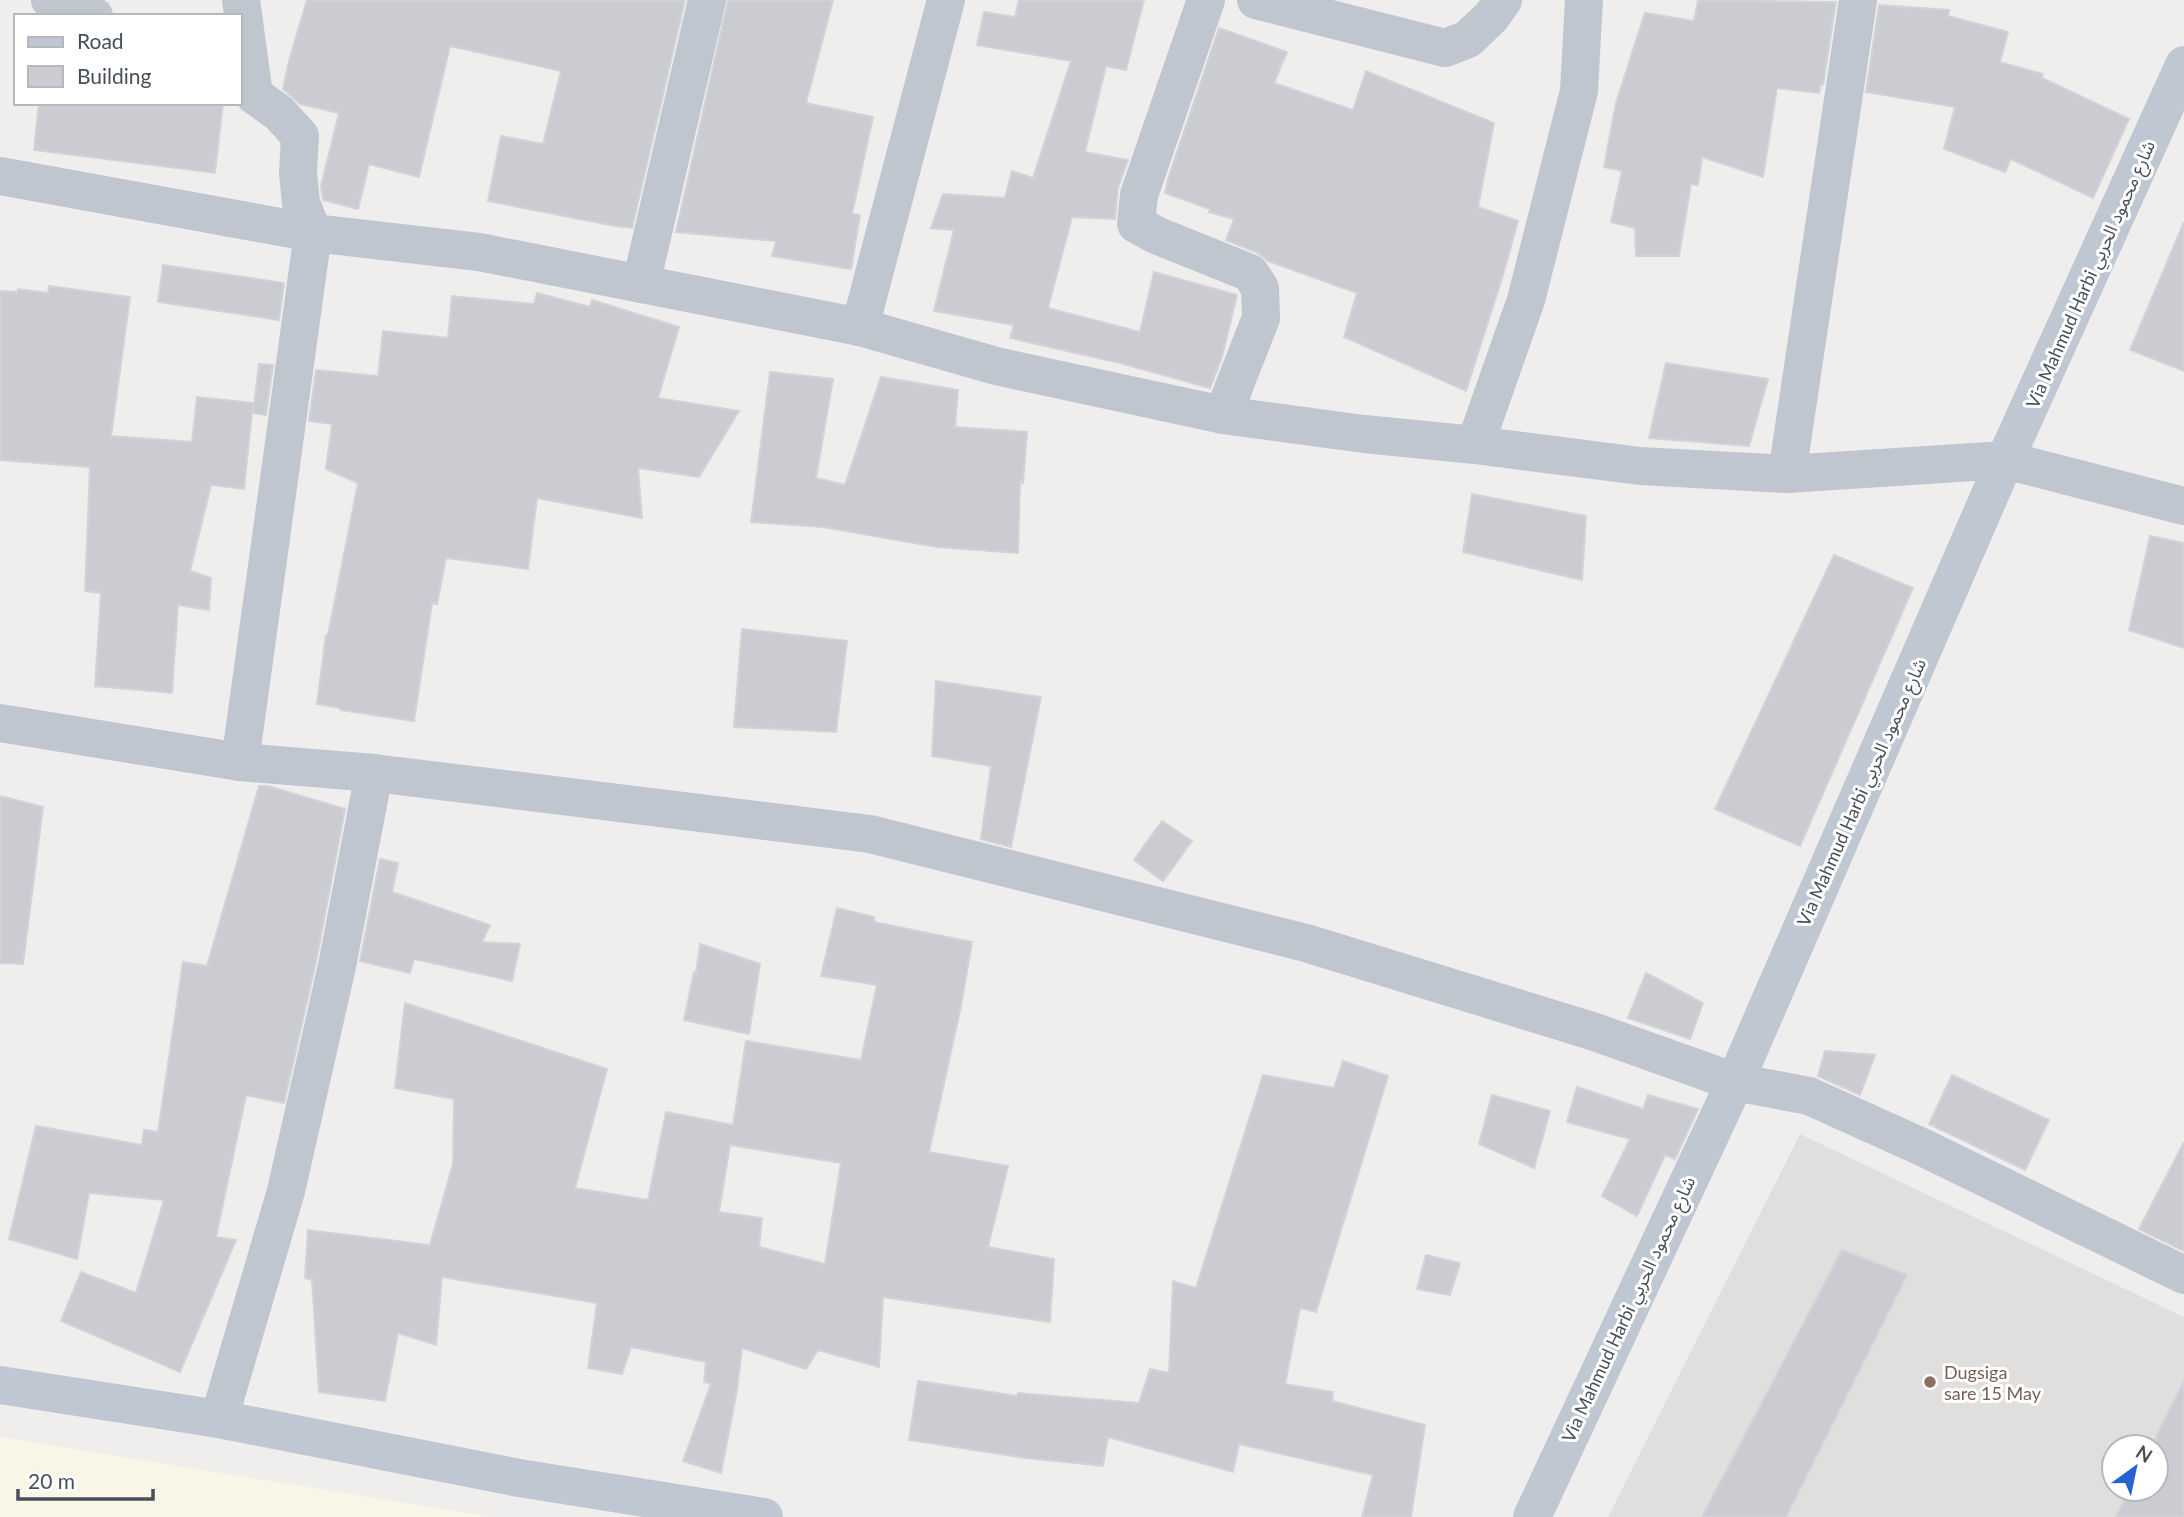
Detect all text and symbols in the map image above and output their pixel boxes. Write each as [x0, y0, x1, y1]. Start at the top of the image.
legend [14, 14, 242, 105]
text: Road [77, 28, 124, 53]
text: Building [77, 63, 152, 88]
street label: Via Mahmud Harbi شارع محمود الحربي [2021, 137, 2163, 413]
street label: Via Mahmud Harbi شارع محمود الحربي [1792, 655, 1934, 931]
street label: Via Mahmud Harbi شارع محمود الحربي [1557, 1173, 1703, 1447]
place label: Dugsiga sare 15 May [1944, 1361, 2042, 1404]
marker: Dugsiga sare 15 May [1922, 1374, 1938, 1390]
north arrow [2100, 1433, 2170, 1503]
text: N [2132, 1440, 2157, 1467]
scale bar [18, 1458, 152, 1502]
text: 20 m [28, 1468, 75, 1493]

